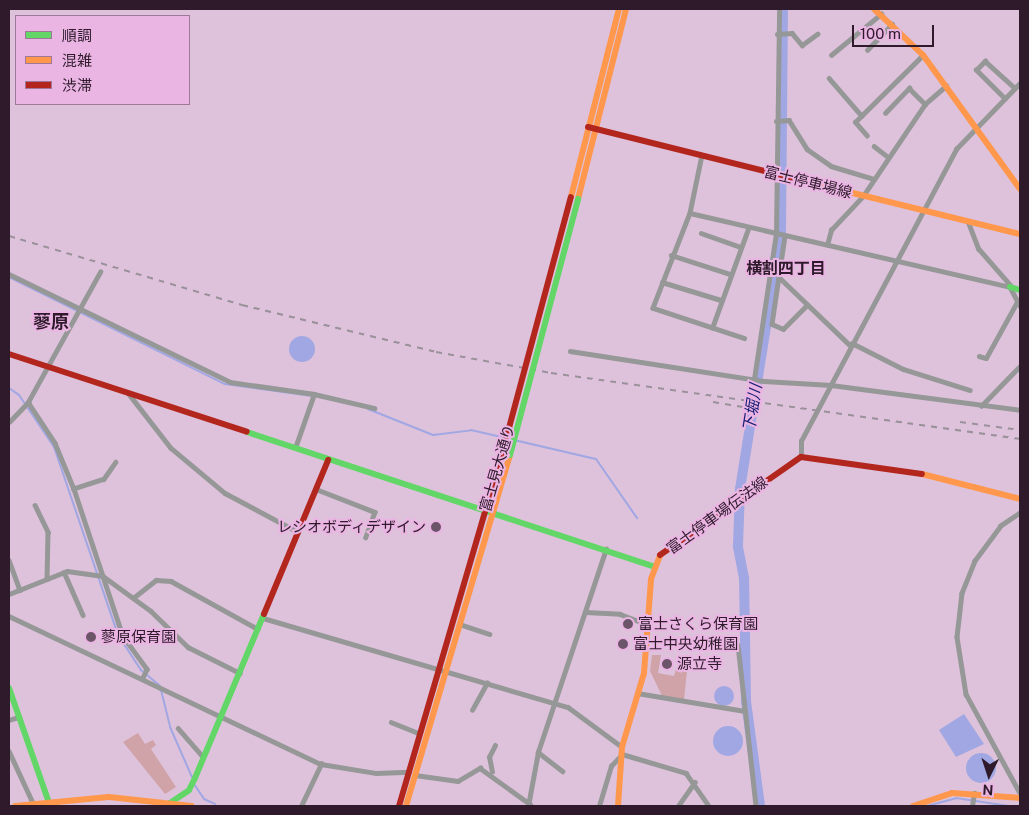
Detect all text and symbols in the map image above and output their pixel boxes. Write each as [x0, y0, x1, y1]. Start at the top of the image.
legend [15, 15, 190, 105]
scale bar [854, 15, 936, 47]
text: 100 m [860, 25, 901, 42]
text: 順調 [62, 27, 92, 44]
text: 混雑 [62, 52, 92, 69]
text: 渋滞 [62, 77, 92, 94]
street label: 富士停車場線 [762, 162, 854, 202]
district label: 横割四丁目 [746, 259, 826, 279]
district label: 蓼原 [33, 311, 69, 333]
water label: 下堀川 [740, 383, 766, 433]
street label: 富士見大通り [476, 422, 518, 514]
street label: 富士停車場伝法線 [663, 472, 771, 558]
place label: レシオボディデザイン [276, 518, 426, 536]
marker: レシオボディデザイン [430, 521, 442, 533]
place label: 富士さくら保育園 [638, 615, 758, 633]
marker: 富士さくら保育園 [622, 618, 634, 630]
place label: 蓼原保育園 [101, 628, 176, 646]
marker: 蓼原保育園 [85, 631, 97, 643]
place label: 富士中央幼稚園 [633, 635, 738, 653]
marker: 富士中央幼稚園 [617, 638, 629, 650]
place label: 源立寺 [677, 655, 722, 673]
marker: 源立寺 [661, 658, 673, 670]
north arrow [964, 750, 1014, 800]
text: N [982, 782, 994, 798]

